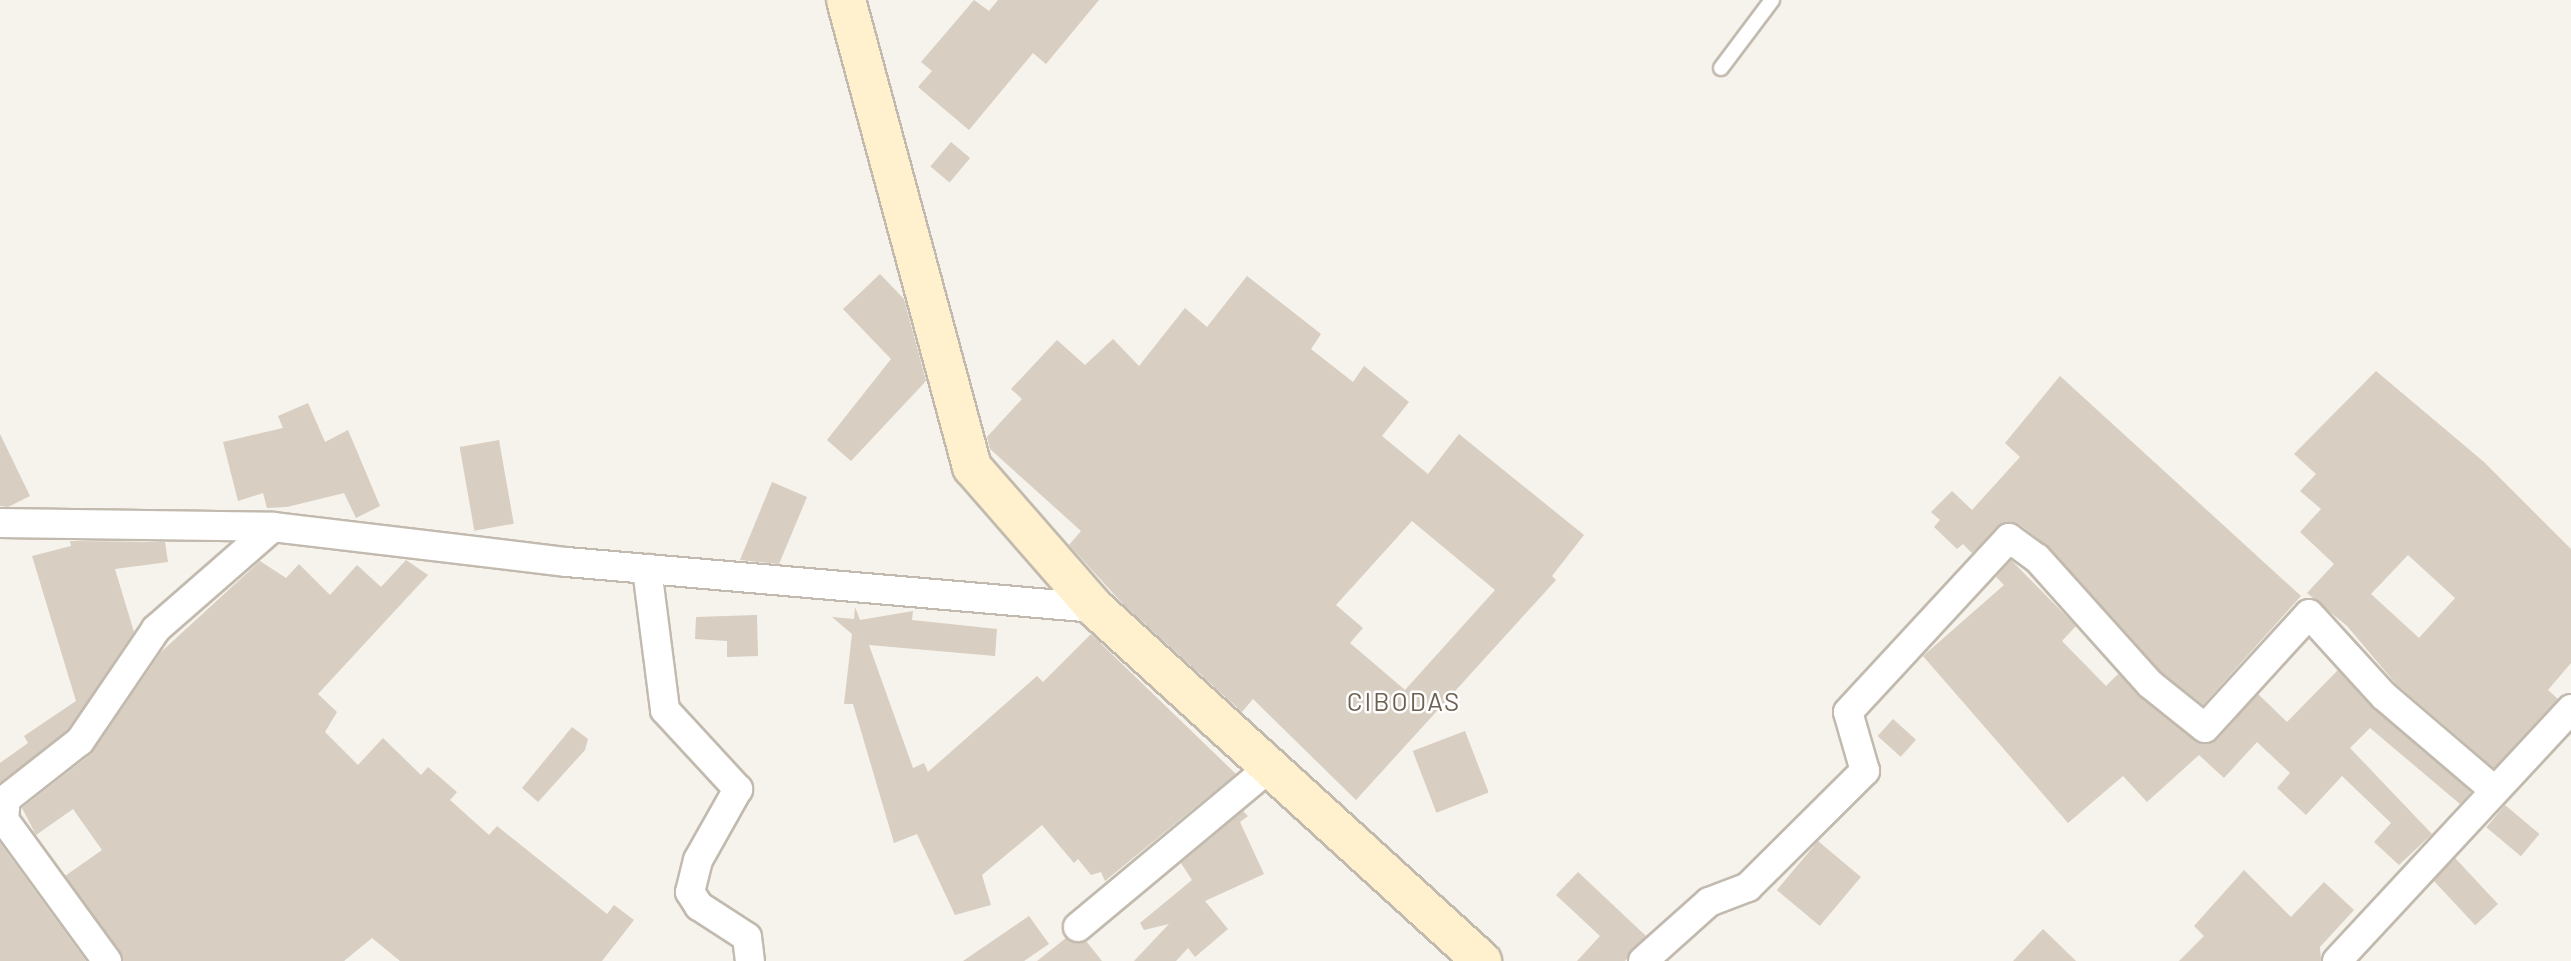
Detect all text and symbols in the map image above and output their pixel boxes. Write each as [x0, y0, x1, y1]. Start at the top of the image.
district label: CIBODAS [1348, 685, 1460, 717]

